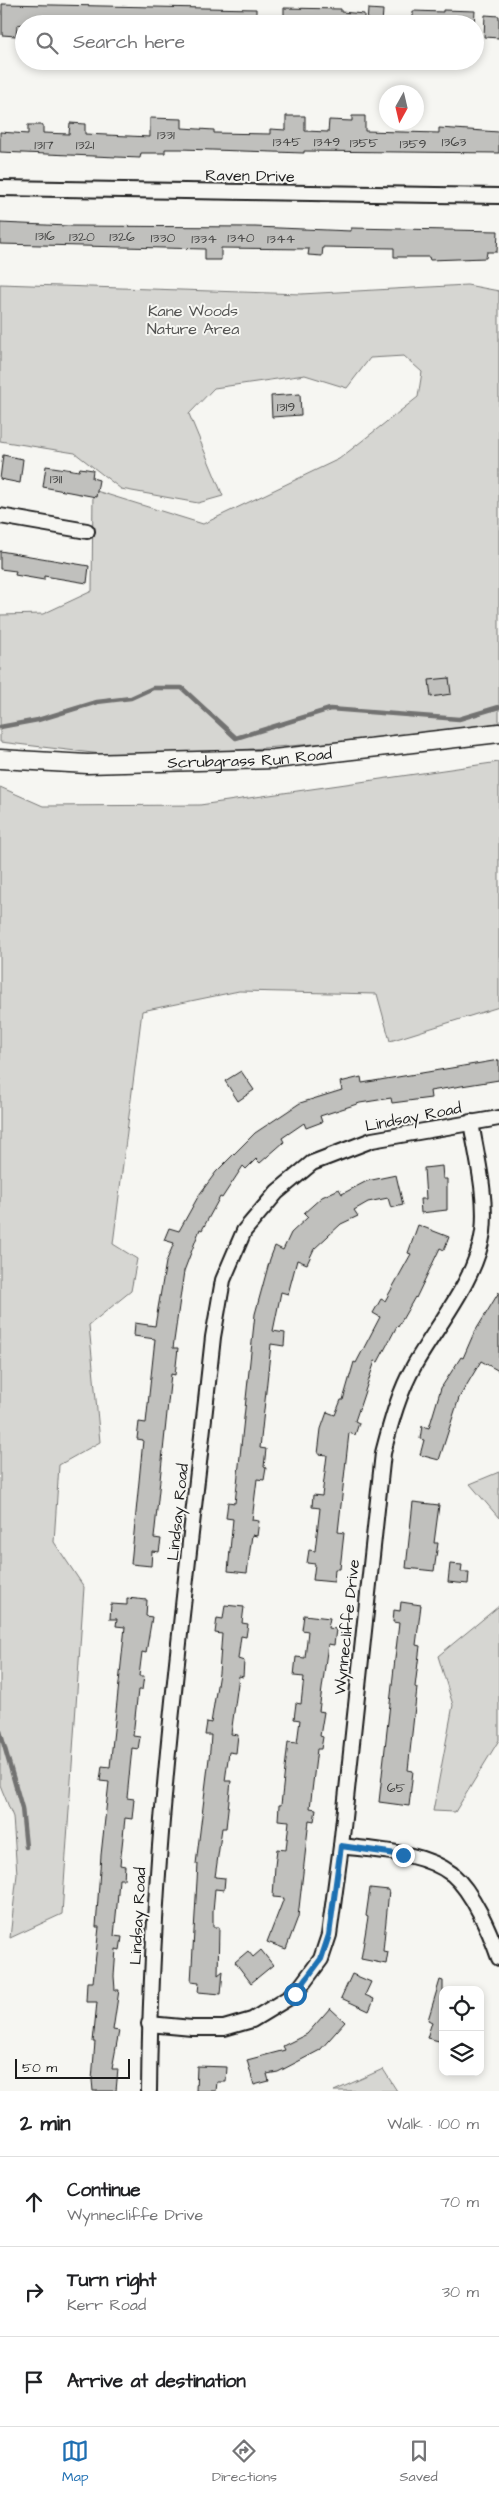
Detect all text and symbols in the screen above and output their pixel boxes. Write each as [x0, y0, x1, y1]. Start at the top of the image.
search box [15, 15, 484, 70]
icon: search [33, 29, 61, 57]
text: Search here [73, 29, 185, 56]
north arrow [379, 85, 424, 130]
house number: 1331 [157, 125, 175, 145]
house number: 1345 [273, 132, 301, 152]
house number: 1349 [314, 132, 340, 152]
house number: 1363 [442, 132, 466, 152]
house number: 1355 [350, 133, 378, 153]
house number: 1359 [400, 134, 426, 154]
house number: 1317 [34, 135, 54, 155]
house number: 1321 [76, 135, 95, 155]
street label: Raven Drive [205, 164, 295, 188]
house number: 1316 [35, 226, 55, 246]
house number: 1320 [69, 227, 95, 247]
house number: 1326 [109, 227, 135, 247]
house number: 1330 [151, 228, 176, 248]
house number: 1340 [227, 228, 255, 248]
house number: 1334 [191, 229, 217, 249]
house number: 1344 [267, 229, 295, 249]
park label: Kane Woods Nature Area [147, 300, 239, 340]
house number: 1319 [277, 397, 295, 417]
house number: 1311 [50, 469, 62, 489]
street label: Scrubgrass Run Road [167, 742, 333, 774]
street label: Lindsay Road [363, 1097, 463, 1138]
street label: Lindsay Road [162, 1462, 195, 1562]
street label: Wynnecliffe Drive [329, 1558, 366, 1696]
house number: 65 [387, 1778, 405, 1798]
route end [392, 1844, 415, 1867]
street label: Lindsay Road [124, 1867, 153, 1966]
route start [284, 1983, 307, 2006]
map controls [439, 1986, 484, 2076]
button: locate [439, 1986, 484, 2031]
button: layers [439, 2031, 484, 2076]
scale bar [15, 2056, 130, 2079]
text: 50 m [22, 2058, 57, 2078]
text: 2 min [20, 2109, 70, 2138]
text: Walk · 100 m [387, 2113, 479, 2135]
text: Continue [67, 2177, 141, 2204]
icon: ahead [20, 2188, 48, 2216]
text: 70 m [440, 2191, 479, 2213]
text: Wynnecliffe Drive [67, 2204, 203, 2226]
text: Turn right [67, 2267, 156, 2294]
icon: right [20, 2278, 48, 2306]
text: 30 m [442, 2281, 479, 2303]
text: Kerr Road [67, 2294, 146, 2316]
icon: arrive [20, 2368, 48, 2396]
text: Arrive at destination [67, 2368, 246, 2395]
tab: Map [61, 2437, 89, 2487]
tab: Directions [212, 2437, 277, 2487]
tab: Saved [400, 2437, 438, 2487]

